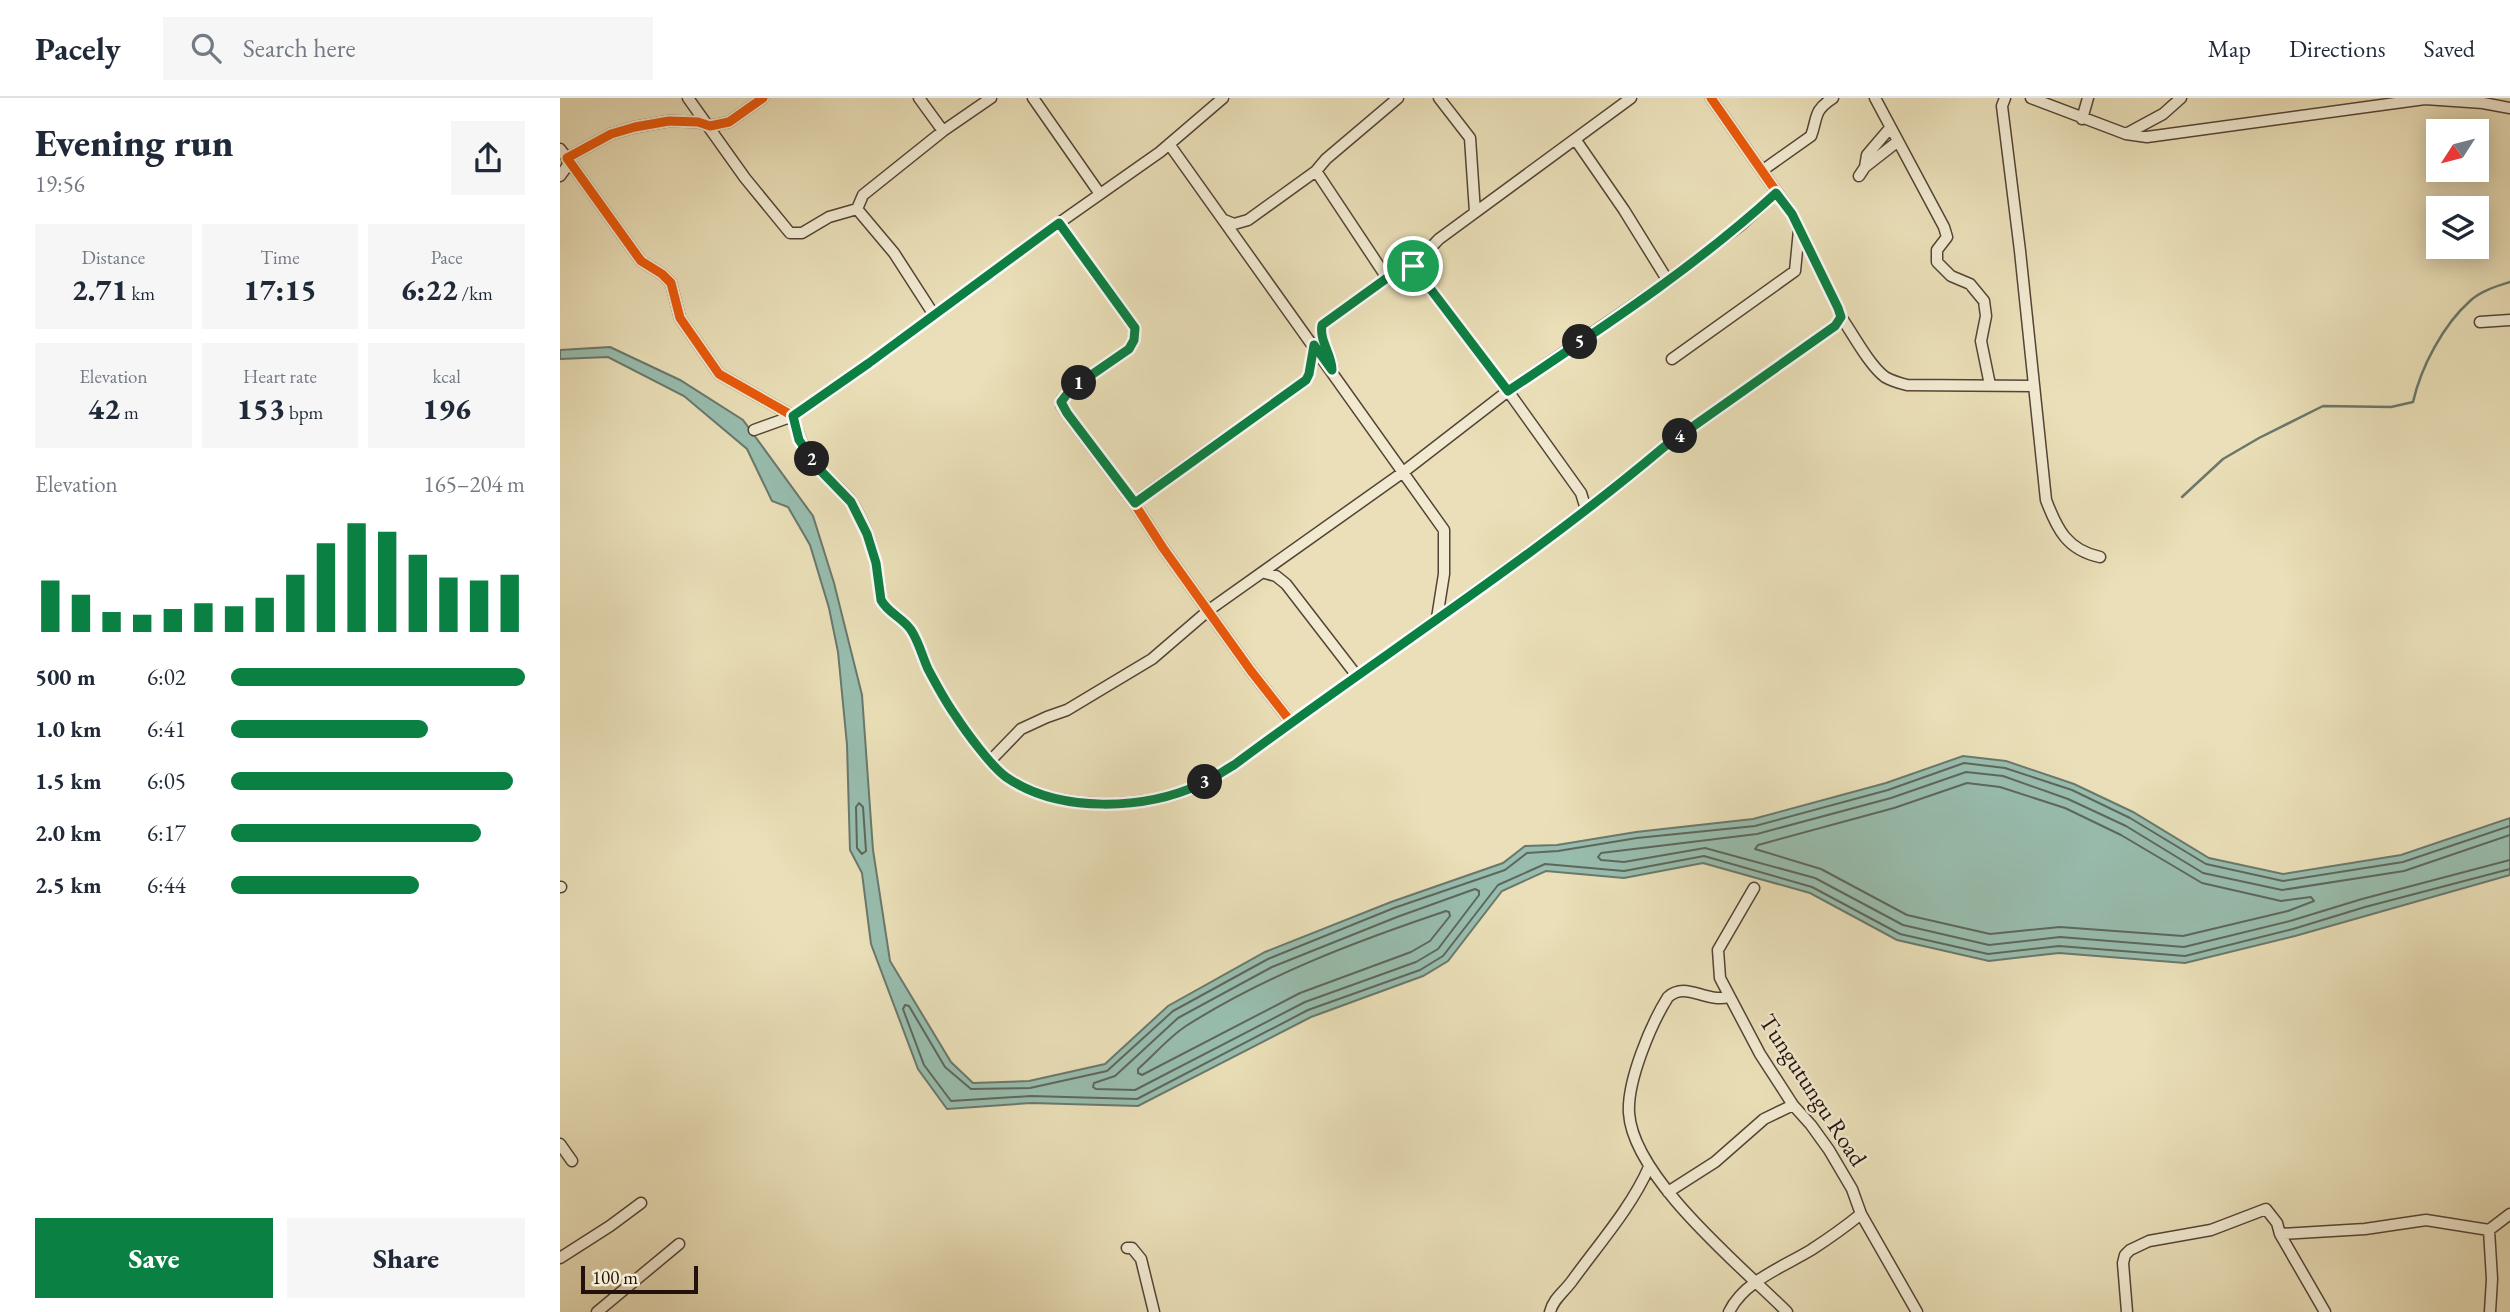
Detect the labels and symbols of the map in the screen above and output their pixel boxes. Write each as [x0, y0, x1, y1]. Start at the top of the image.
north arrow [2426, 119, 2488, 182]
pin [1383, 236, 1443, 296]
pin: 5 [1562, 324, 1598, 360]
pin: 1 [1062, 366, 1096, 400]
pin: 4 [1662, 418, 1698, 454]
pin: 2 [794, 442, 830, 476]
pin: 3 [1188, 764, 1222, 800]
street label: Tungutungu Road [1753, 1008, 1875, 1172]
scale bar [581, 1263, 698, 1295]

